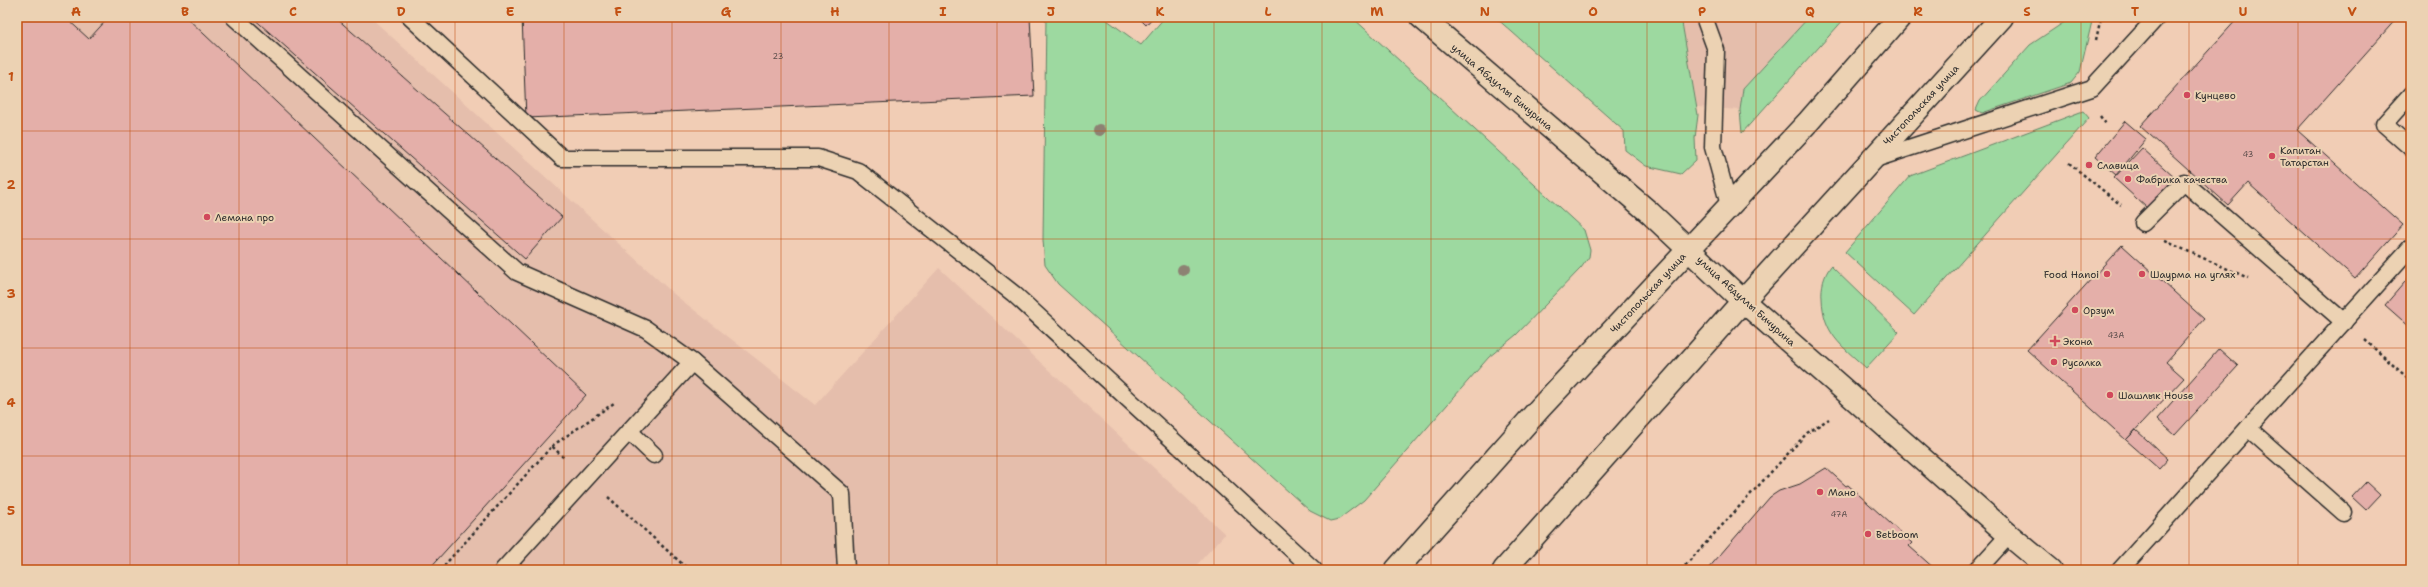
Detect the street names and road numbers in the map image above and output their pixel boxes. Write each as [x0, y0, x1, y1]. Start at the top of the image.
street label: улица Абдуллы Бичурина [1449, 41, 1556, 134]
street label: Чистопольская улица [1880, 61, 1962, 148]
street label: Чистопольская улица [1607, 249, 1689, 336]
street label: улица Абдуллы Бичурина [1694, 253, 1799, 349]

